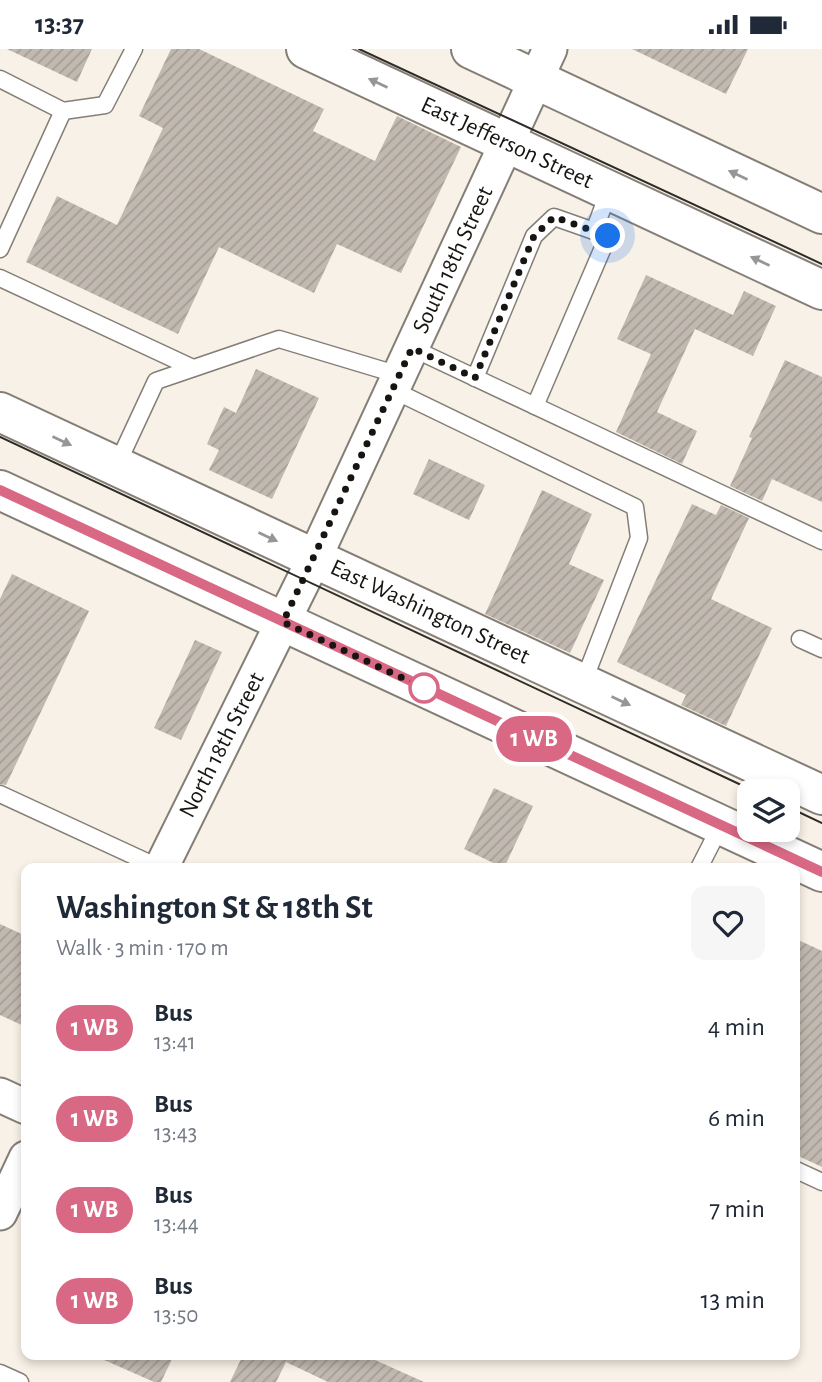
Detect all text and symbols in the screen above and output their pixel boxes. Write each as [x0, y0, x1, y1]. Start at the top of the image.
text: 13:37 [35, 11, 84, 37]
one-way arrow [368, 77, 388, 89]
street label: East Jefferson Street [417, 93, 597, 194]
one-way arrow [728, 169, 748, 180]
street label: South 18th Street [408, 182, 498, 337]
your location [590, 218, 625, 253]
one-way arrow [750, 255, 770, 267]
one-way arrow [52, 435, 72, 447]
one-way arrow [258, 531, 278, 543]
street label: East Washington Street [327, 555, 534, 669]
street label: North 18th Street [175, 668, 269, 822]
unlabelled marker [409, 673, 439, 703]
one-way arrow [610, 696, 631, 707]
line badge: 1 WB [485, 716, 583, 762]
text: 1 WB [510, 727, 558, 751]
map controls [737, 779, 800, 842]
button: layers [737, 779, 800, 842]
button: heart [691, 886, 765, 960]
text: Washington St & 18th St [56, 892, 373, 925]
text: Walk · 3 min · 170 m [56, 937, 229, 960]
text: Bus [154, 1000, 193, 1026]
text: 4 min [708, 1014, 765, 1040]
text: 1 WB [71, 1016, 118, 1040]
text: 13:41 [154, 1031, 196, 1054]
text: Bus [154, 1091, 193, 1117]
text: 6 min [708, 1105, 765, 1131]
text: 1 WB [71, 1107, 118, 1131]
text: 13:43 [154, 1122, 197, 1145]
text: Bus [154, 1182, 193, 1208]
text: 7 min [709, 1196, 765, 1222]
text: 1 WB [71, 1198, 118, 1222]
text: 13:44 [154, 1213, 199, 1236]
text: Bus [154, 1273, 193, 1299]
text: 13 min [701, 1287, 765, 1313]
text: 1 WB [71, 1289, 118, 1313]
text: 13:50 [154, 1304, 198, 1327]

